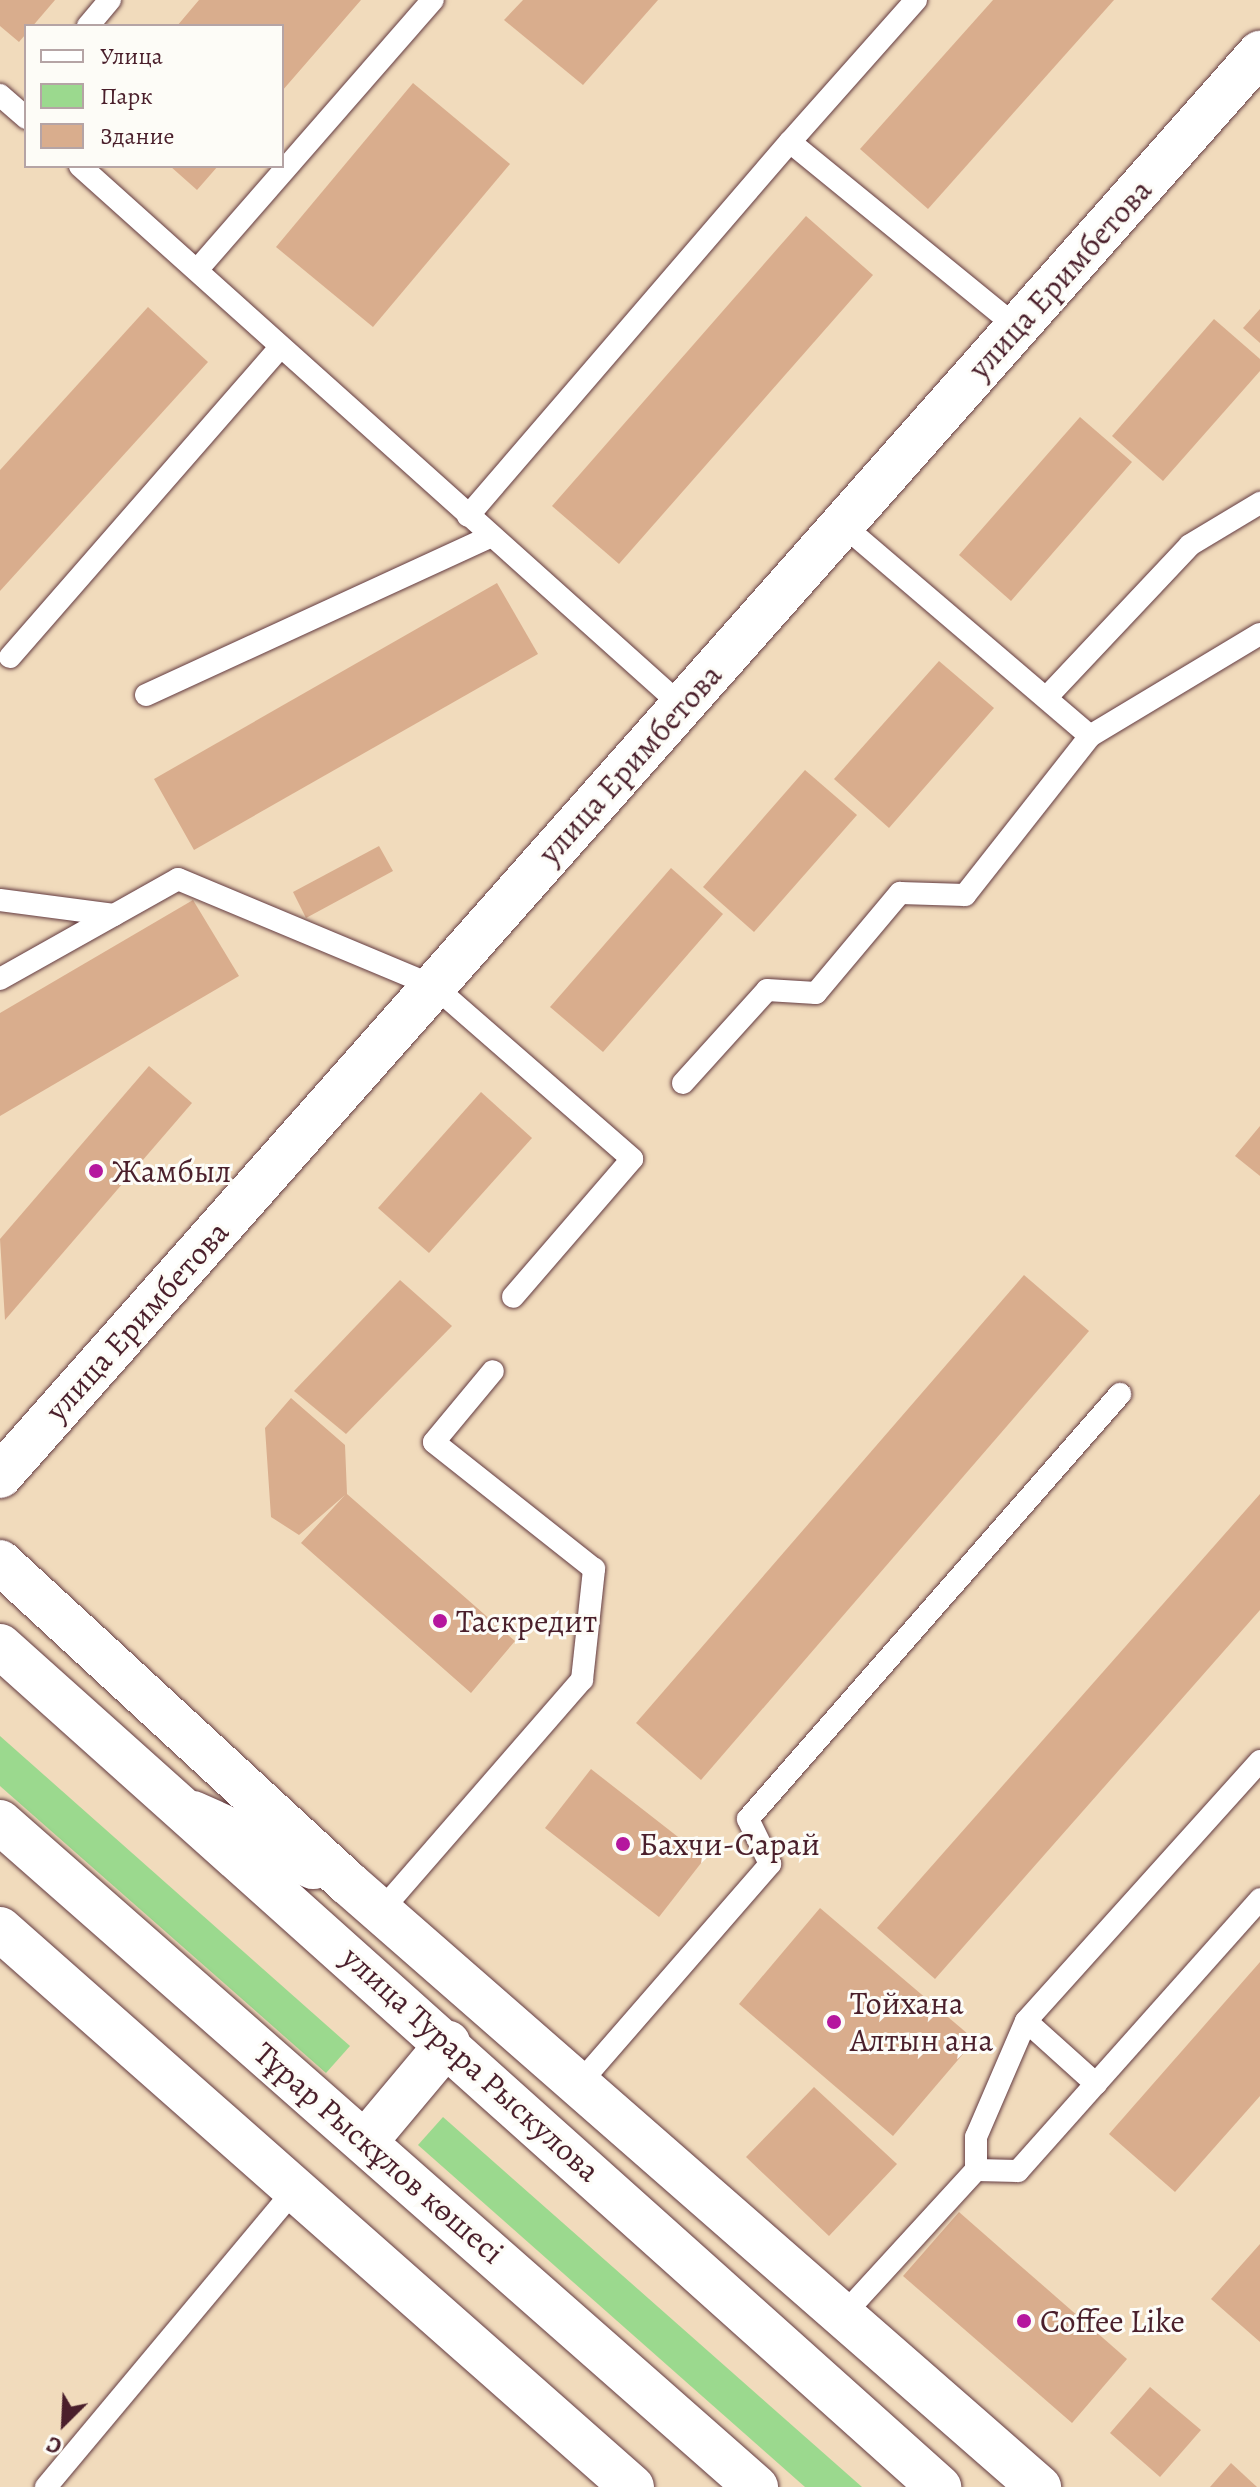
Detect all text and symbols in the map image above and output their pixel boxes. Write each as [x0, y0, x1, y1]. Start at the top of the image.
legend [24, 24, 284, 168]
text: Улица [100, 40, 163, 72]
text: Парк [100, 80, 153, 112]
text: Здание [100, 120, 175, 152]
street label: улица Еримбетова [960, 171, 1160, 387]
street label: улица Еримбетова [530, 656, 730, 872]
place label: Жамбыл [112, 1152, 231, 1190]
marker: Жамбыл [87, 1162, 105, 1180]
street label: улица Еримбетова [37, 1213, 237, 1429]
place label: Таскредит [456, 1602, 597, 1640]
marker: Таскредит [431, 1612, 449, 1630]
place label: Бахчи-Сарай [639, 1825, 820, 1863]
marker: Бахчи-Сарай [614, 1835, 632, 1853]
street label: улица Турара Рыскулова [334, 1938, 608, 2190]
place label: Тойхана Алтын ана [850, 1985, 993, 2060]
marker: Тойхана Алтын ана [825, 2013, 843, 2031]
street label: Тұрар Рыскұлов көшесі [246, 2034, 512, 2272]
place label: Coffee Like [1040, 2302, 1185, 2340]
marker: Coffee Like [1015, 2312, 1033, 2330]
north arrow [24, 2383, 104, 2463]
text: С [42, 2428, 67, 2461]

